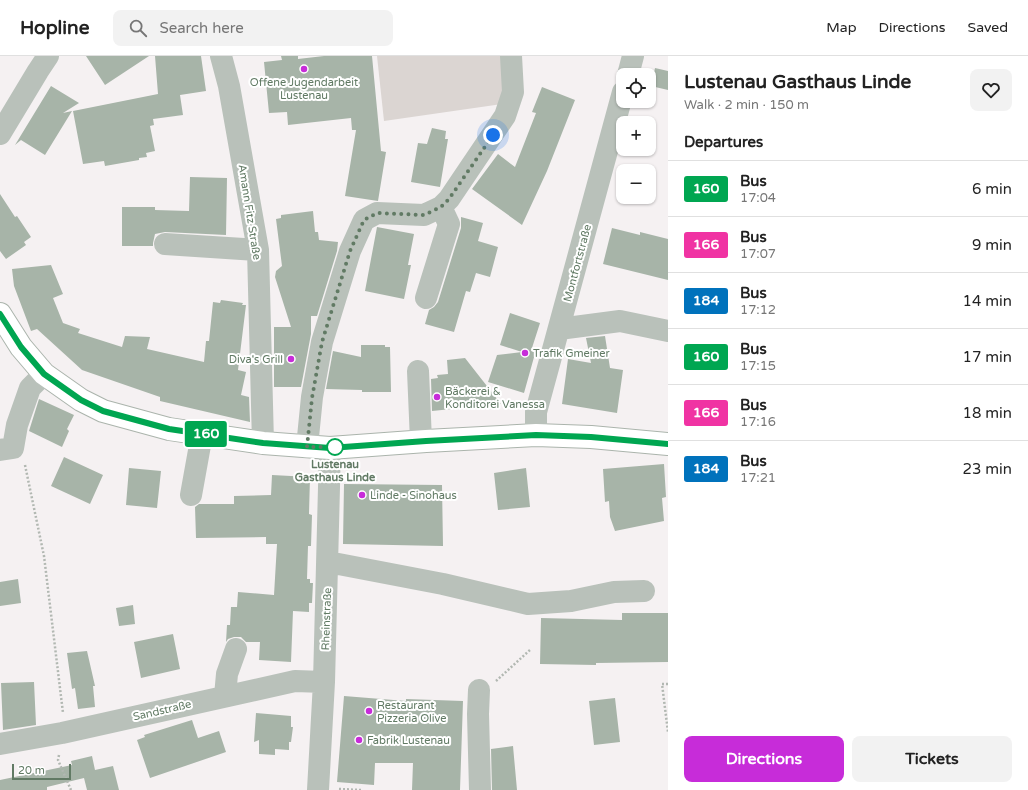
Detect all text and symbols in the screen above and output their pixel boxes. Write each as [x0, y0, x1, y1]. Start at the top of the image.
search box [113, 10, 393, 46]
text: Hopline [20, 17, 89, 39]
icon: search [127, 17, 149, 39]
text: Search here [159, 19, 244, 37]
text: Map [826, 19, 857, 36]
text: Directions [879, 19, 946, 36]
text: Saved [968, 19, 1008, 36]
marker: Offene Jugendarbeit Lustenau [299, 64, 309, 74]
map controls [616, 68, 656, 204]
button: locate [616, 68, 656, 108]
button: heart [970, 69, 1012, 111]
text: Lustenau Gasthaus Linde [684, 71, 911, 93]
place label: Offene Jugendarbeit Lustenau [250, 76, 358, 102]
text: Walk · 2 min · 150 m [684, 97, 809, 113]
button: + [616, 116, 656, 156]
your location [483, 125, 503, 145]
text: Departures [684, 133, 763, 151]
street label: Amann Fitz Straße [236, 163, 263, 261]
button: − [616, 164, 656, 204]
text: Bus [740, 172, 767, 190]
text: 160 [693, 180, 719, 197]
text: 6 min [972, 180, 1012, 198]
text: 17:04 [740, 190, 776, 206]
street label: Montfortstraße [561, 223, 594, 303]
text: Bus [740, 228, 767, 246]
text: 166 [693, 236, 719, 253]
text: 9 min [972, 236, 1012, 254]
text: 17:07 [740, 246, 776, 262]
text: Bus [740, 284, 767, 302]
text: 184 [693, 292, 719, 309]
text: 14 min [963, 292, 1012, 310]
text: 17:12 [740, 302, 776, 318]
text: Bus [740, 340, 767, 358]
place label: Trafik Gmeiner [533, 347, 610, 360]
marker: Trafik Gmeiner [520, 348, 530, 358]
text: 160 [693, 348, 719, 365]
text: 17 min [963, 348, 1012, 366]
place label: Diva's Grill [229, 353, 283, 366]
marker: Diva's Grill [286, 354, 296, 364]
text: 17:15 [740, 358, 776, 374]
place label: Bäckerei & Konditorei Vanessa [445, 385, 545, 411]
marker: Bäckerei & Konditorei Vanessa [432, 392, 442, 402]
text: Bus [740, 396, 767, 414]
text: 166 [693, 404, 719, 421]
text: 18 min [963, 404, 1012, 422]
text: 17:16 [740, 414, 776, 430]
line badge: 160 [183, 421, 229, 447]
text: 160 [193, 425, 219, 442]
marker: Lustenau Gasthaus Linde [326, 438, 344, 456]
text: Bus [740, 452, 767, 470]
place label: Lustenau Gasthaus Linde [295, 458, 376, 484]
text: 184 [693, 460, 719, 477]
text: 23 min [963, 460, 1012, 478]
text: 17:21 [740, 470, 776, 486]
place label: Linde - Sinohaus [370, 489, 457, 502]
marker: Linde - Sinohaus [357, 490, 367, 500]
street label: Rheinstraße [319, 587, 334, 651]
street label: Sandstraße [132, 697, 192, 723]
place label: Restaurant Pizzeria Olive [377, 699, 447, 725]
marker: Restaurant Pizzeria Olive [364, 706, 374, 716]
place label: Fabrik Lustenau [367, 734, 450, 747]
marker: Fabrik Lustenau [354, 735, 364, 745]
button: Directions [684, 736, 844, 782]
button: Tickets [852, 736, 1012, 782]
scale bar [12, 762, 71, 781]
text: 20 m [18, 764, 45, 777]

